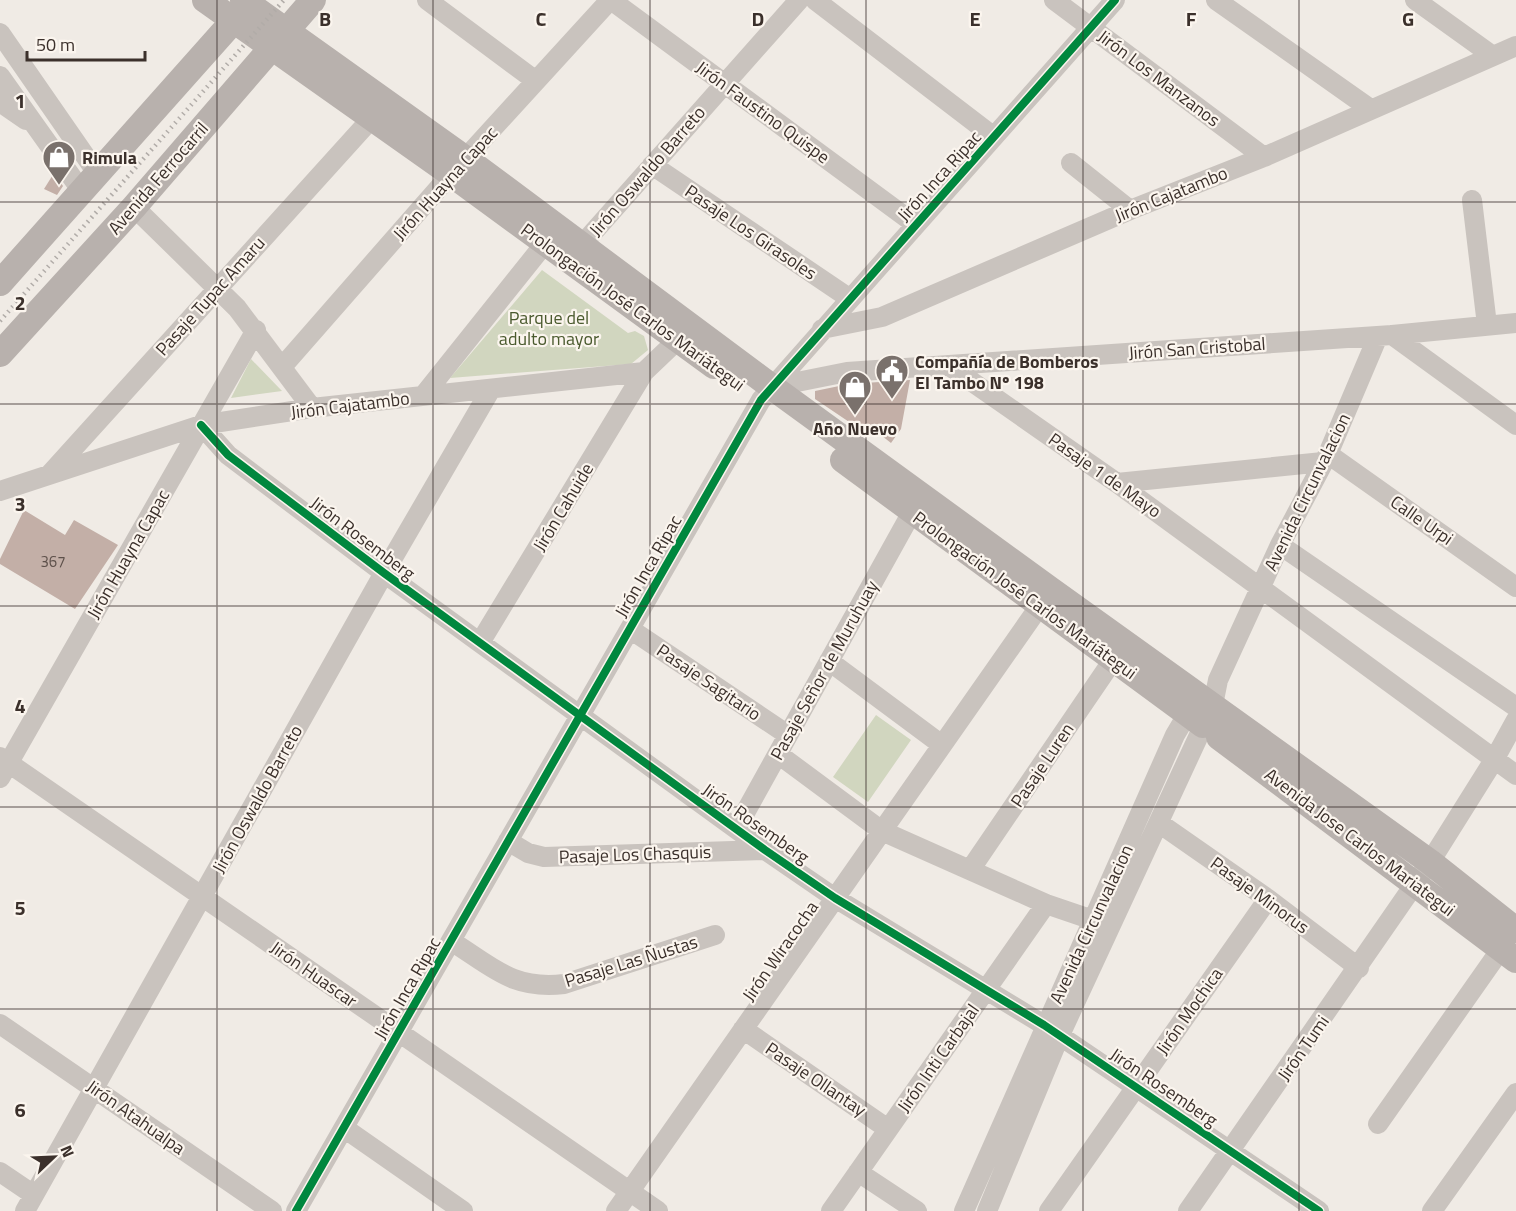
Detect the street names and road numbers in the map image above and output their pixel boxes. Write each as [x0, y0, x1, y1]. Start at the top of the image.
street label: Jirón Los Manzanos [1092, 23, 1226, 133]
street label: Jirón Faustino Quispe [690, 54, 836, 170]
street label: Jirón Oswaldo Barreto [583, 100, 711, 242]
street label: Avenida Ferrocarril [101, 116, 215, 240]
street label: Jirón Huayna Capac [386, 120, 504, 246]
street label: Jirón Inca Ripac [891, 124, 987, 228]
street label: Jirón Cajatambo [1111, 159, 1231, 229]
street label: Pasaje Los Girasoles [680, 178, 822, 286]
street label: Prolongación José Carlos Mariátegui [515, 216, 751, 398]
street label: Pasaje Tupac Amaru [149, 230, 271, 362]
street label: Jirón San Cristobal [1127, 330, 1267, 366]
street label: Jirón Cajatambo [289, 384, 411, 426]
street label: Avenida Circunvalacion [1257, 409, 1357, 575]
street label: Pasaje 1 de Mayo [1043, 426, 1167, 524]
street label: Jirón Cahuide [526, 458, 600, 556]
street label: Jirón Huayna Capac [80, 484, 176, 624]
street label: Calle Urpi [1385, 488, 1459, 552]
street label: Jirón Rosemberg [305, 490, 421, 586]
street label: Prolongación José Carlos Mariátegui [907, 504, 1143, 686]
street label: Jirón Inca Ripac [608, 509, 688, 622]
street label: Pasaje Señor de Muruhuay [763, 575, 885, 765]
street label: Pasaje Sagitario [651, 637, 767, 727]
street label: Pasaje Luren [1004, 717, 1080, 813]
street label: Jirón Oswaldo Barreto [205, 720, 309, 878]
street label: Avenida Jose Carlos Mariategui [1259, 761, 1461, 923]
street label: Jirón Rosemberg [697, 776, 815, 870]
street label: Pasaje Los Chasquis [558, 838, 712, 870]
street label: Avenida Circunvalacion [1042, 840, 1140, 1008]
street label: Pasaje Minorus [1205, 850, 1315, 940]
street label: Jirón Wiracocha [735, 895, 825, 1007]
street label: Pasaje Las Ñustas [561, 928, 701, 994]
street label: Jirón Inca Ripac [367, 931, 447, 1044]
street label: Jirón Huascar [265, 934, 363, 1014]
street label: Jirón Mochica [1149, 962, 1229, 1060]
street label: Jirón Inti Carbajal [890, 998, 986, 1118]
street label: Jirón Tumi [1270, 1010, 1336, 1086]
street label: Pasaje Ollantay [760, 1035, 872, 1123]
street label: Jirón Rosemberg [1105, 1041, 1223, 1133]
street label: Jirón Atahualpa [81, 1073, 191, 1161]

